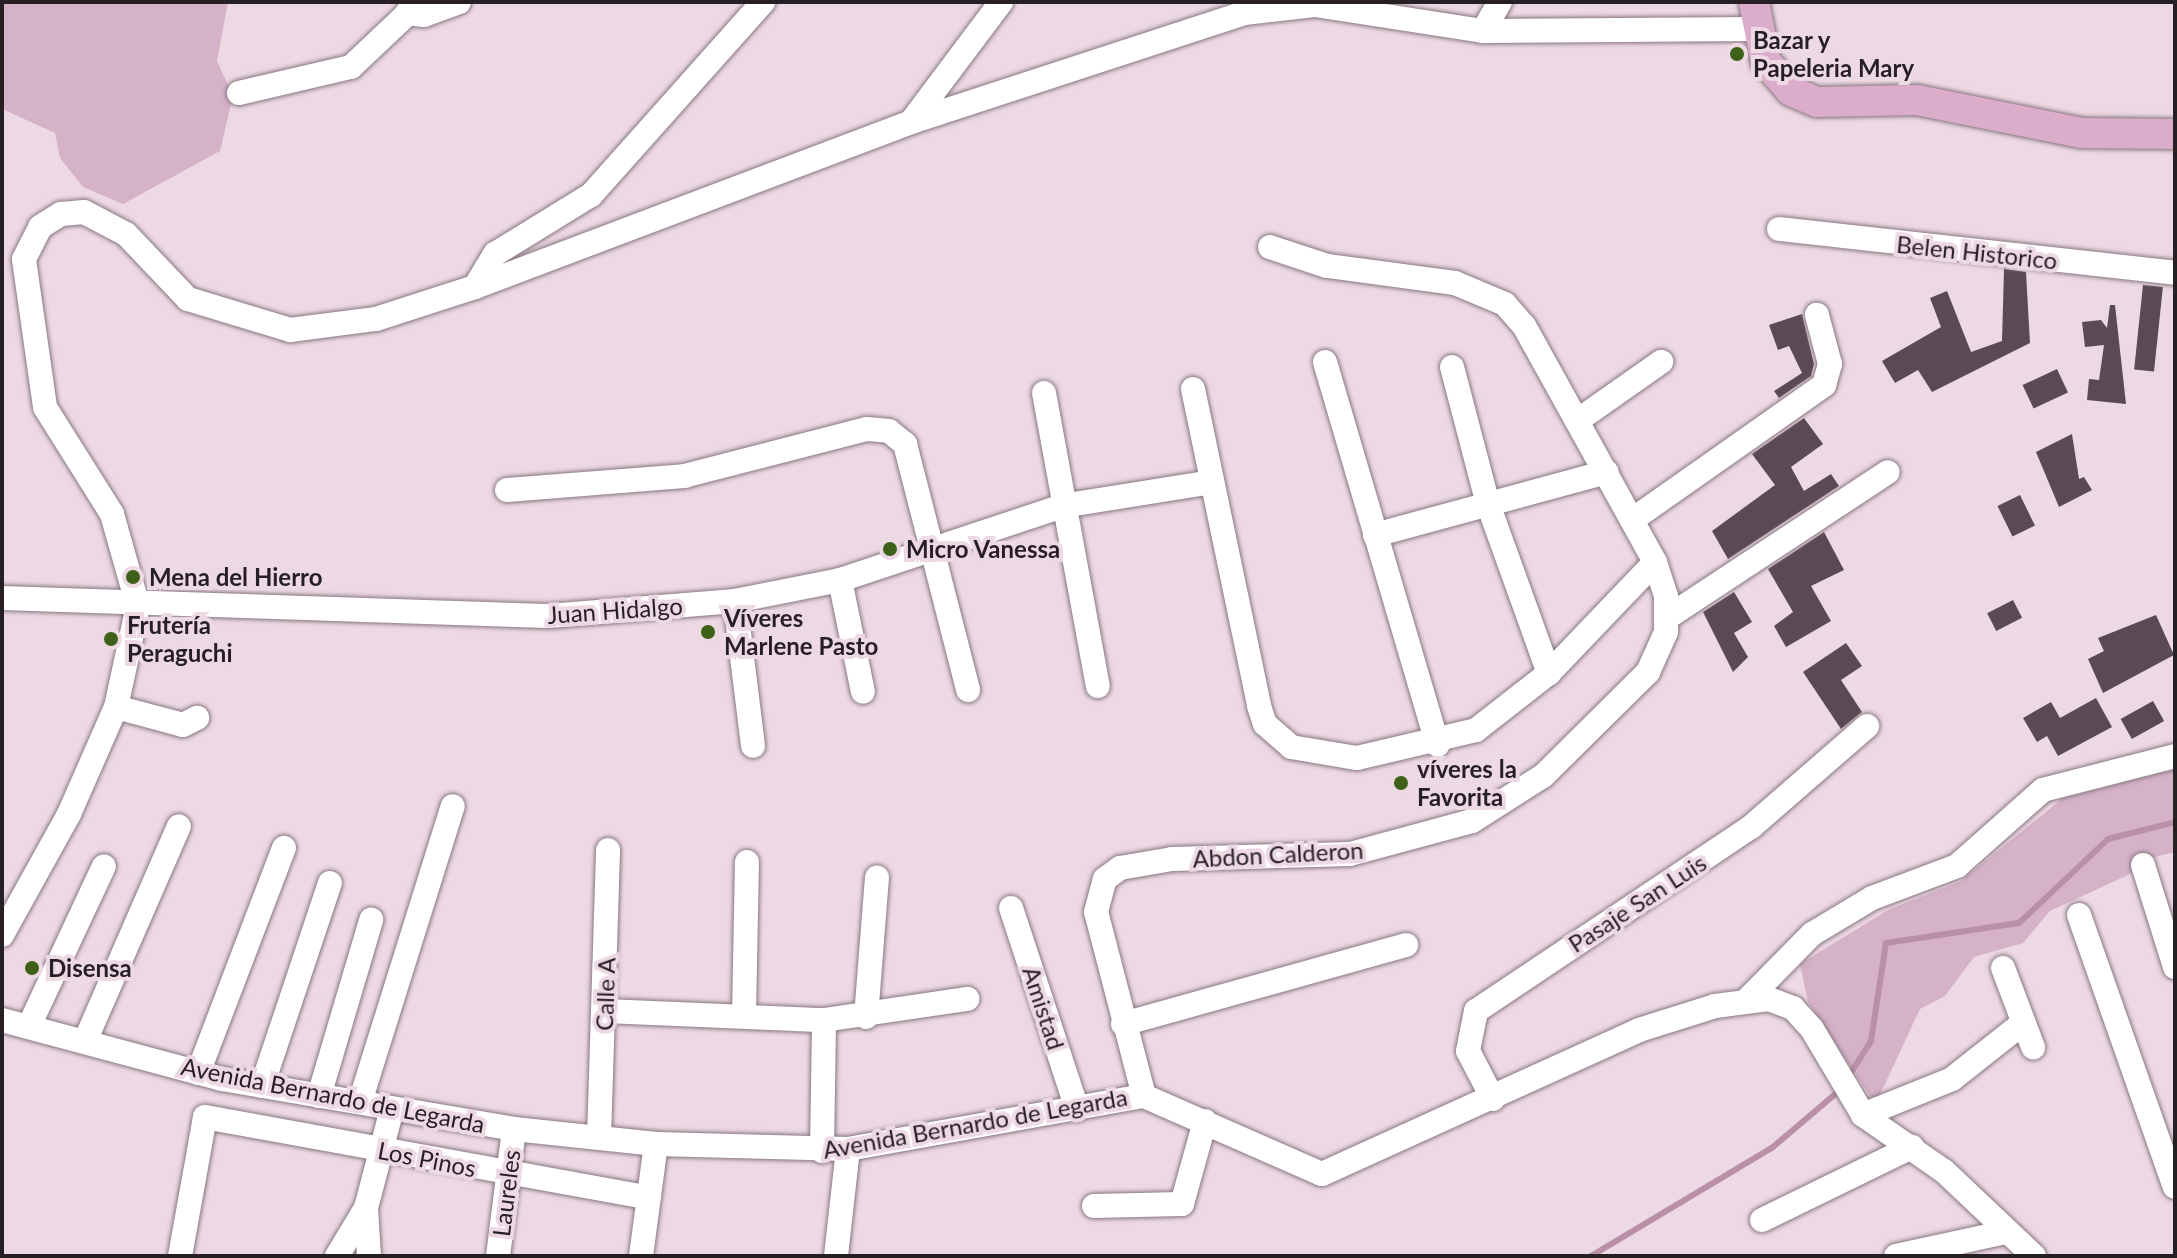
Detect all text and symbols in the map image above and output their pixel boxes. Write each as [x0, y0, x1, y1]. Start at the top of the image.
place label: Bazar y Papeleria Mary [1753, 26, 1914, 82]
marker: Bazar y Papeleria Mary [1728, 45, 1746, 63]
street label: Belen Historico [1895, 229, 2059, 275]
place label: Micro Vanessa [906, 535, 1061, 563]
marker: Micro Vanessa [881, 540, 899, 558]
place label: Mena del Hierro [149, 563, 322, 591]
marker: Mena del Hierro [124, 568, 142, 586]
street label: Juan Hidalgo [546, 591, 684, 629]
place label: Víveres Marlene Pasto [724, 604, 878, 660]
place label: Frutería Peraguchi [127, 611, 232, 667]
marker: Víveres Marlene Pasto [699, 623, 717, 641]
marker: Frutería Peraguchi [102, 630, 120, 648]
place label: víveres la Favorita [1417, 755, 1517, 811]
marker: víveres la Favorita [1392, 774, 1410, 792]
street label: Abdon Calderon [1192, 835, 1364, 873]
street label: Pasaje San Luis [1563, 848, 1711, 958]
place label: Disensa [48, 954, 132, 982]
street label: Calle A [589, 956, 621, 1032]
marker: Disensa [23, 959, 41, 977]
street label: Amistad [1017, 963, 1071, 1053]
street label: Avenida Bernardo de Legarda [179, 1051, 487, 1139]
street label: Avenida Bernardo de Legarda [821, 1082, 1129, 1164]
street label: Los Pinos [376, 1135, 478, 1183]
street label: Laureles [486, 1148, 526, 1238]

